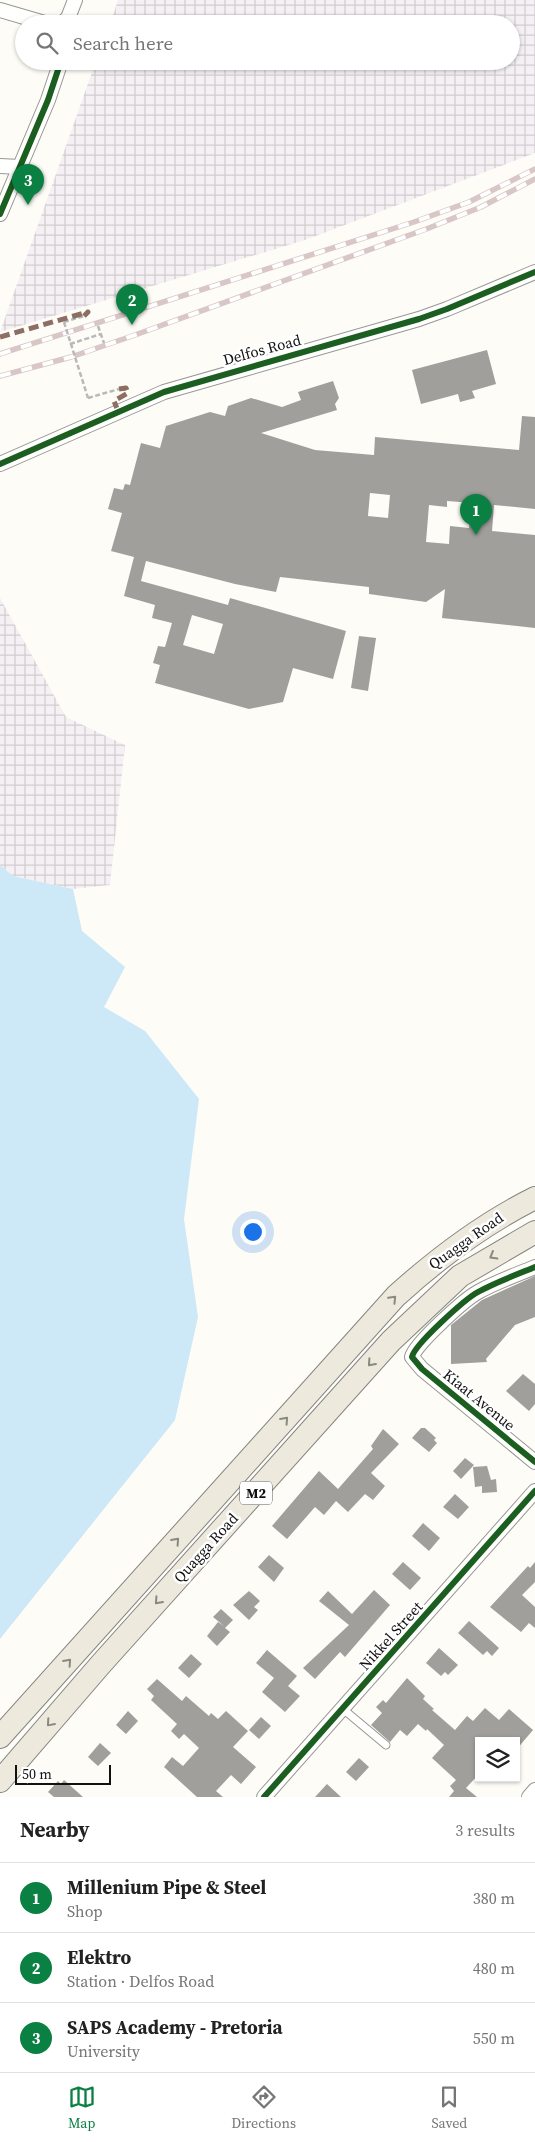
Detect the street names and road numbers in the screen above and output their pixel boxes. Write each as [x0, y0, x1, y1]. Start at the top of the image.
street label: Delfos Road [221, 329, 304, 370]
street label: Quagga Road [424, 1207, 508, 1274]
street label: Kiaat Avenue [439, 1364, 520, 1435]
road number: M2 [240, 1482, 272, 1505]
street label: Quagga Road [169, 1508, 243, 1587]
street label: Nikkel Street [354, 1597, 427, 1675]

